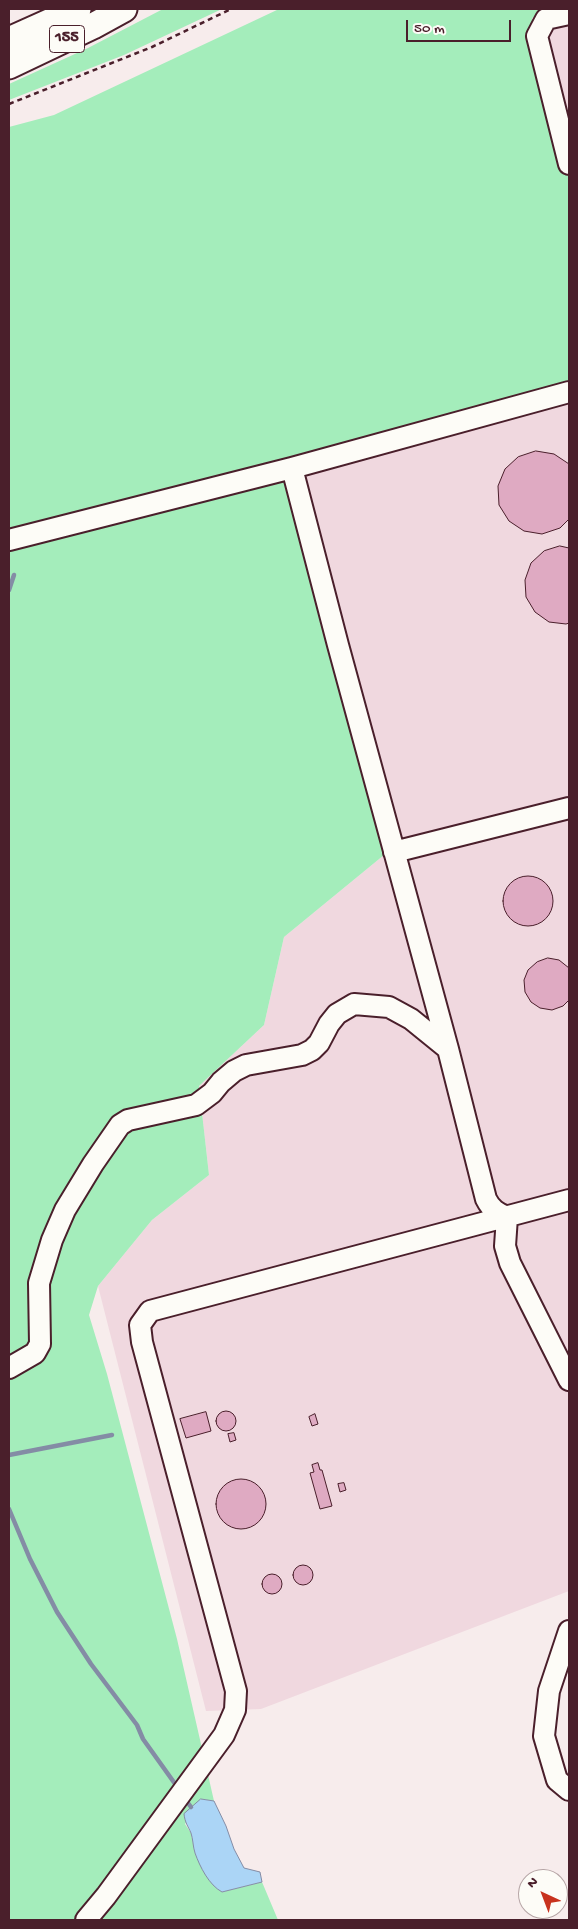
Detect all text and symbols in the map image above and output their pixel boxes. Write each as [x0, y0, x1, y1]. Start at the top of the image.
scale bar [408, 10, 513, 42]
text: 50 m [414, 20, 445, 38]
road number: 155 [50, 26, 84, 52]
north arrow [518, 1869, 568, 1919]
text: N [524, 1874, 542, 1893]

